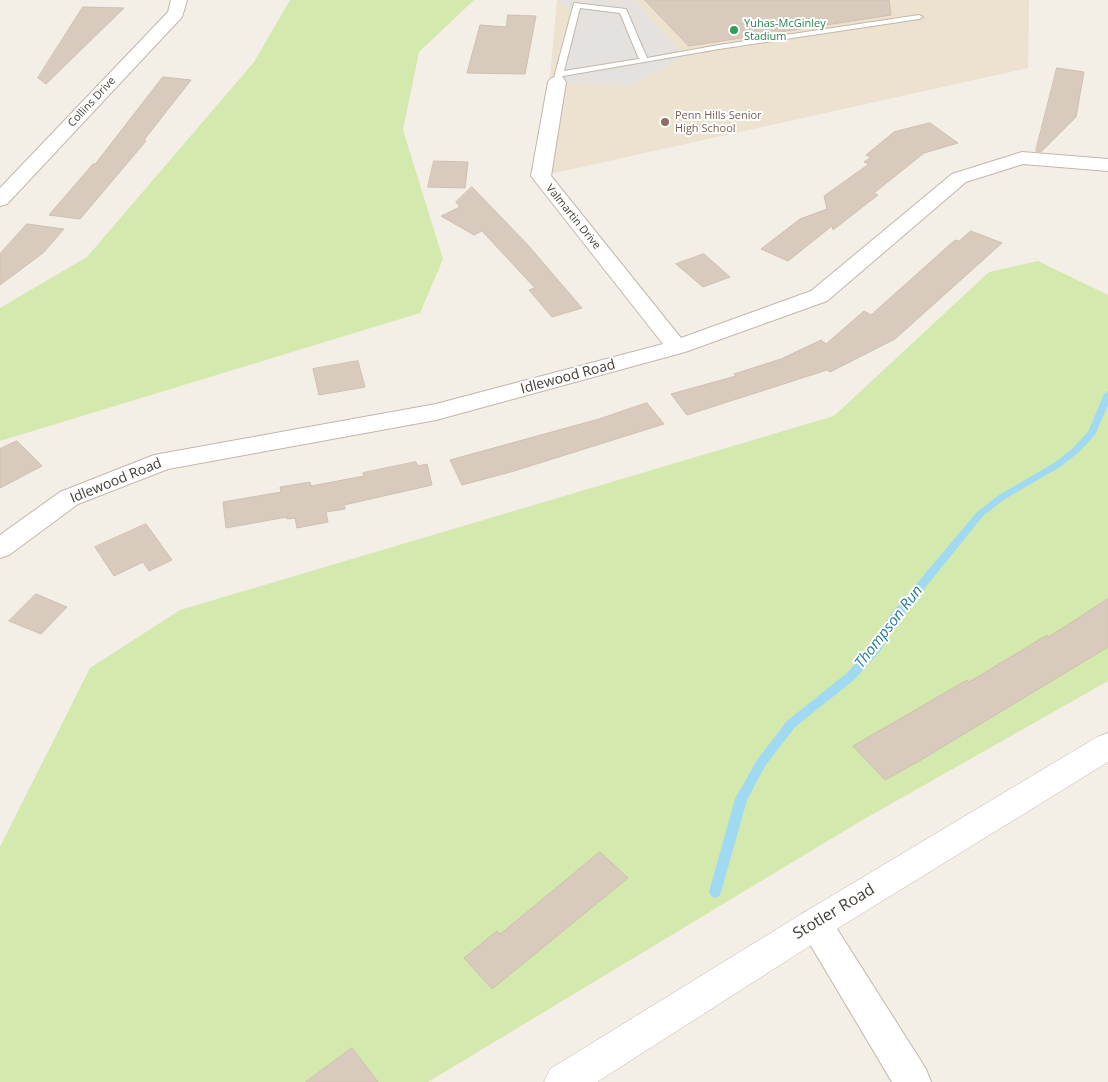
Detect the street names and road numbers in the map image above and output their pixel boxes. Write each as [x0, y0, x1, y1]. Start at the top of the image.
street label: Collins Drive [65, 74, 119, 130]
street label: Valmartin Drive [543, 182, 603, 252]
street label: Idlewood Road [519, 356, 617, 398]
street label: Idlewood Road [68, 455, 164, 507]
street label: Stotler Road [790, 880, 878, 944]

